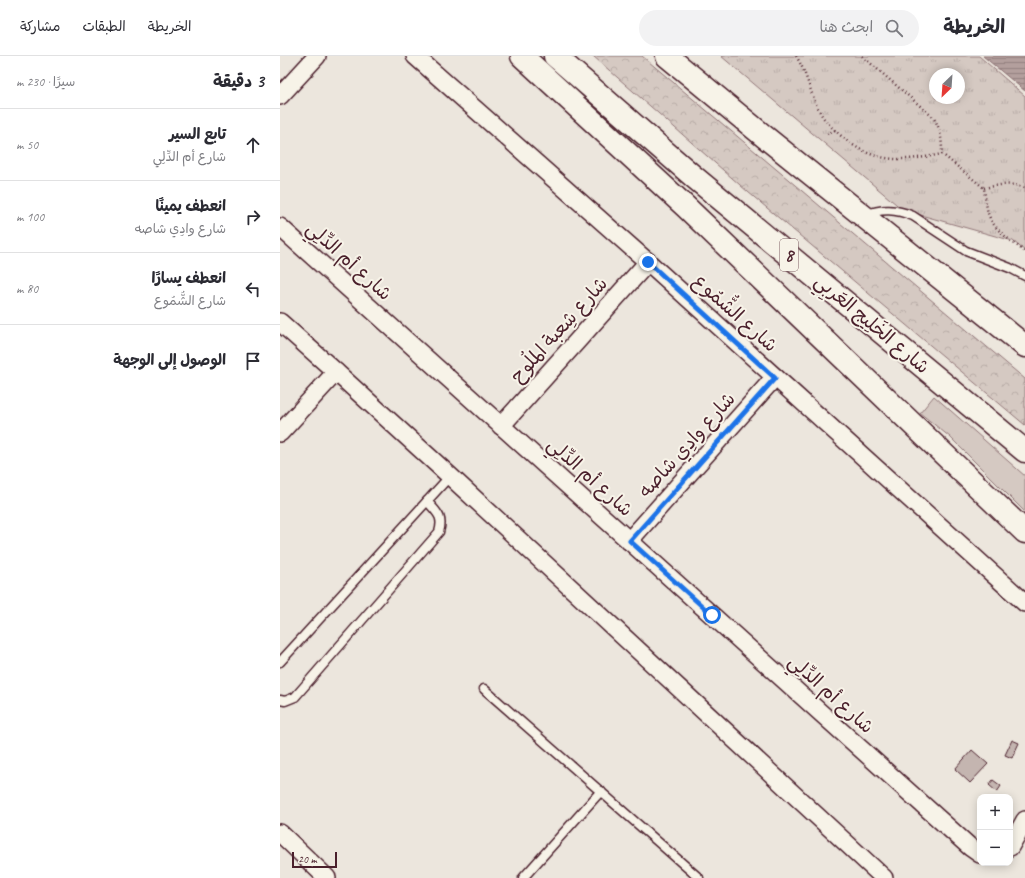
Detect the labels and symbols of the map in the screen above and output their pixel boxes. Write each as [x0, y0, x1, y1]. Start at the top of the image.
north arrow [929, 68, 965, 104]
street label: شارع أم الدِّلِي [299, 216, 397, 309]
road number: 8 [780, 239, 798, 271]
route end [639, 253, 657, 271]
street label: شارع الشُّمُوع [687, 265, 785, 358]
street label: شارع الخَلِيج العَربِي [807, 268, 935, 382]
street label: شارع شِعبة الملُوح [503, 270, 614, 389]
street label: شارع وادِي شاصه [633, 387, 742, 504]
street label: شارع أم الدِّلِي [540, 432, 638, 525]
route start [703, 606, 721, 624]
street label: شارع أم الدِّلِي [781, 649, 879, 742]
scale bar [292, 850, 337, 869]

